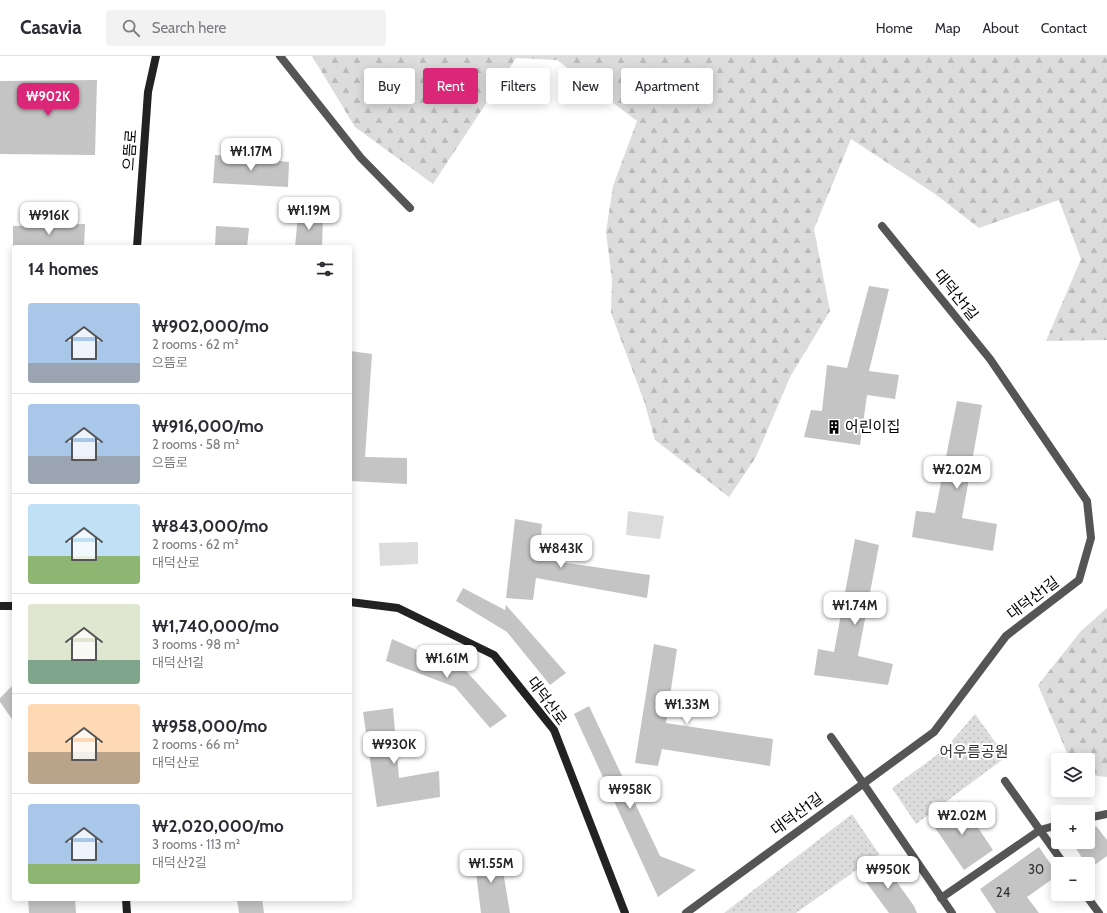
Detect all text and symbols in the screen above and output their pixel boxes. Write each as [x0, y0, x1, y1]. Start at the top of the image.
search box [106, 10, 386, 46]
text: Casavia [20, 16, 82, 39]
icon: search [120, 17, 142, 39]
text: Search here [152, 19, 226, 37]
text: Home [876, 19, 913, 37]
text: Map [935, 19, 960, 37]
text: About [982, 19, 1019, 37]
text: Contact [1041, 19, 1087, 37]
chip: Buy [364, 68, 415, 104]
chip: Rent [423, 68, 478, 104]
chip: Filters [486, 68, 550, 104]
chip: New [558, 68, 613, 104]
chip: Apartment [621, 68, 713, 104]
pin: ₩902K [20, 83, 76, 117]
text: ₩902K [26, 88, 70, 104]
street label: 으뜸로 [120, 129, 140, 171]
pin: ₩1.17M [218, 138, 284, 172]
text: ₩1.17M [230, 143, 272, 159]
pin: ₩1.19M [276, 197, 342, 231]
pin: ₩916K [21, 202, 77, 236]
text: ₩1.19M [288, 202, 330, 218]
text: ₩916K [29, 207, 69, 223]
icon: filters [314, 258, 336, 280]
text: 14 homes [28, 259, 98, 279]
street label: 대덕산1길 [930, 266, 982, 324]
text: ₩902,000/mo [152, 316, 269, 336]
icon: home [60, 319, 108, 367]
text: 2 rooms · 62 m² [152, 336, 239, 352]
text: 으뜸로 [152, 354, 188, 370]
text: ₩916,000/mo [152, 416, 264, 436]
place label: 어린이집 [845, 418, 900, 436]
building icon: 어린이집 [826, 419, 842, 435]
icon: home [60, 420, 108, 468]
text: 2 rooms · 58 m² [152, 436, 239, 452]
text: 으뜸로 [152, 454, 188, 470]
pin: ₩2.02M [924, 456, 990, 490]
text: ₩2.02M [932, 461, 982, 477]
text: ₩843,000/mo [152, 516, 268, 536]
icon: home [60, 520, 108, 568]
pin: ₩843K [533, 535, 589, 569]
text: 2 rooms · 62 m² [152, 536, 239, 552]
text: ₩843K [539, 540, 583, 556]
text: 대덕산로 [152, 554, 200, 570]
street label: 대덕산1길 [1004, 573, 1062, 623]
pin: ₩1.74M [822, 592, 888, 626]
text: ₩1.74M [832, 597, 878, 613]
text: ₩1,740,000/mo [152, 616, 279, 636]
icon: home [60, 620, 108, 668]
text: 3 rooms · 98 m² [152, 636, 240, 652]
pin: ₩1.61M [414, 645, 480, 679]
text: ₩1.61M [425, 650, 469, 666]
text: 대덕산1길 [152, 654, 204, 670]
street label: 대덕산로 [523, 673, 571, 729]
pin: ₩1.33M [654, 691, 720, 725]
text: ₩1.33M [664, 696, 710, 712]
text: ₩958,000/mo [152, 716, 267, 736]
icon: home [60, 720, 108, 768]
pin: ₩930K [366, 731, 422, 765]
text: 2 rooms · 66 m² [152, 736, 239, 752]
text: ₩930K [372, 736, 416, 752]
park label: 어우름공원 [939, 743, 1009, 761]
map controls [1051, 753, 1095, 901]
button: layers [1051, 753, 1095, 797]
text: 대덕산로 [152, 754, 200, 770]
pin: ₩958K [602, 776, 658, 810]
text: ₩958K [609, 781, 651, 797]
street label: 대덕산1길 [767, 789, 827, 839]
pin: ₩2.02M [929, 802, 995, 836]
button: + [1051, 805, 1095, 849]
text: ₩2.02M [937, 807, 987, 823]
text: ₩2,020,000/mo [152, 816, 284, 836]
icon: home [60, 820, 108, 868]
text: 3 rooms · 113 m² [152, 836, 240, 852]
pin: ₩1.55M [458, 850, 524, 884]
text: 대덕산2길 [152, 854, 207, 870]
text: ₩1.55M [468, 855, 514, 871]
pin: ₩950K [860, 856, 916, 890]
button: − [1051, 857, 1095, 901]
text: ₩950K [866, 861, 910, 877]
house number: 30 [1028, 861, 1044, 877]
house number: 24 [996, 884, 1011, 900]

